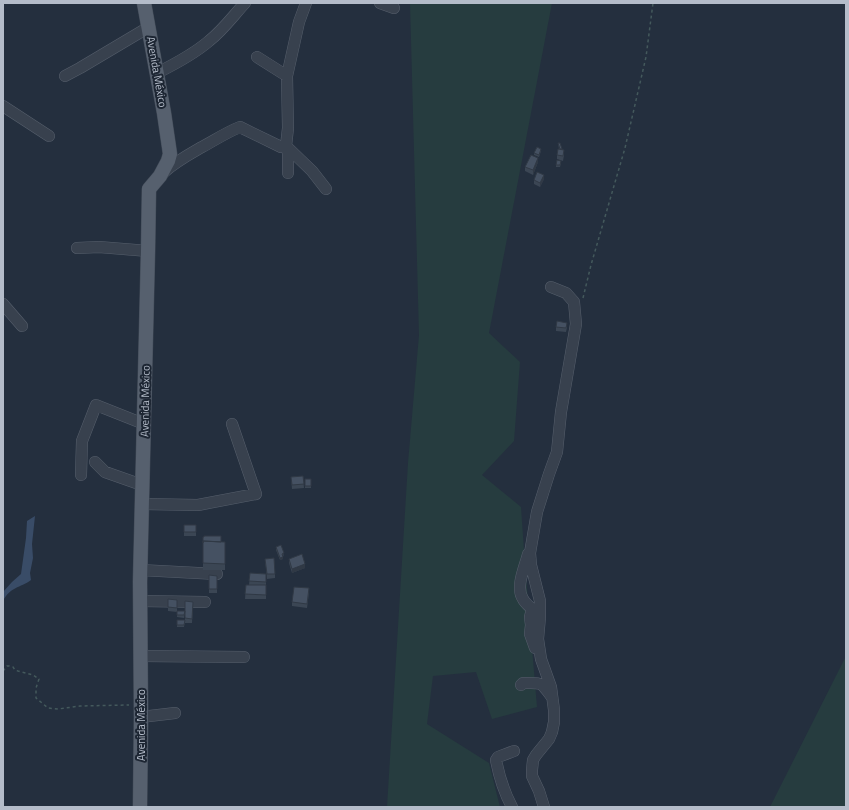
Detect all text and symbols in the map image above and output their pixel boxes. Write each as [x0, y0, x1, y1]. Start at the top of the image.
street label: Avenida México [143, 35, 171, 109]
street label: Avenida México [136, 365, 154, 437]
street label: Avenida México [133, 689, 149, 761]

